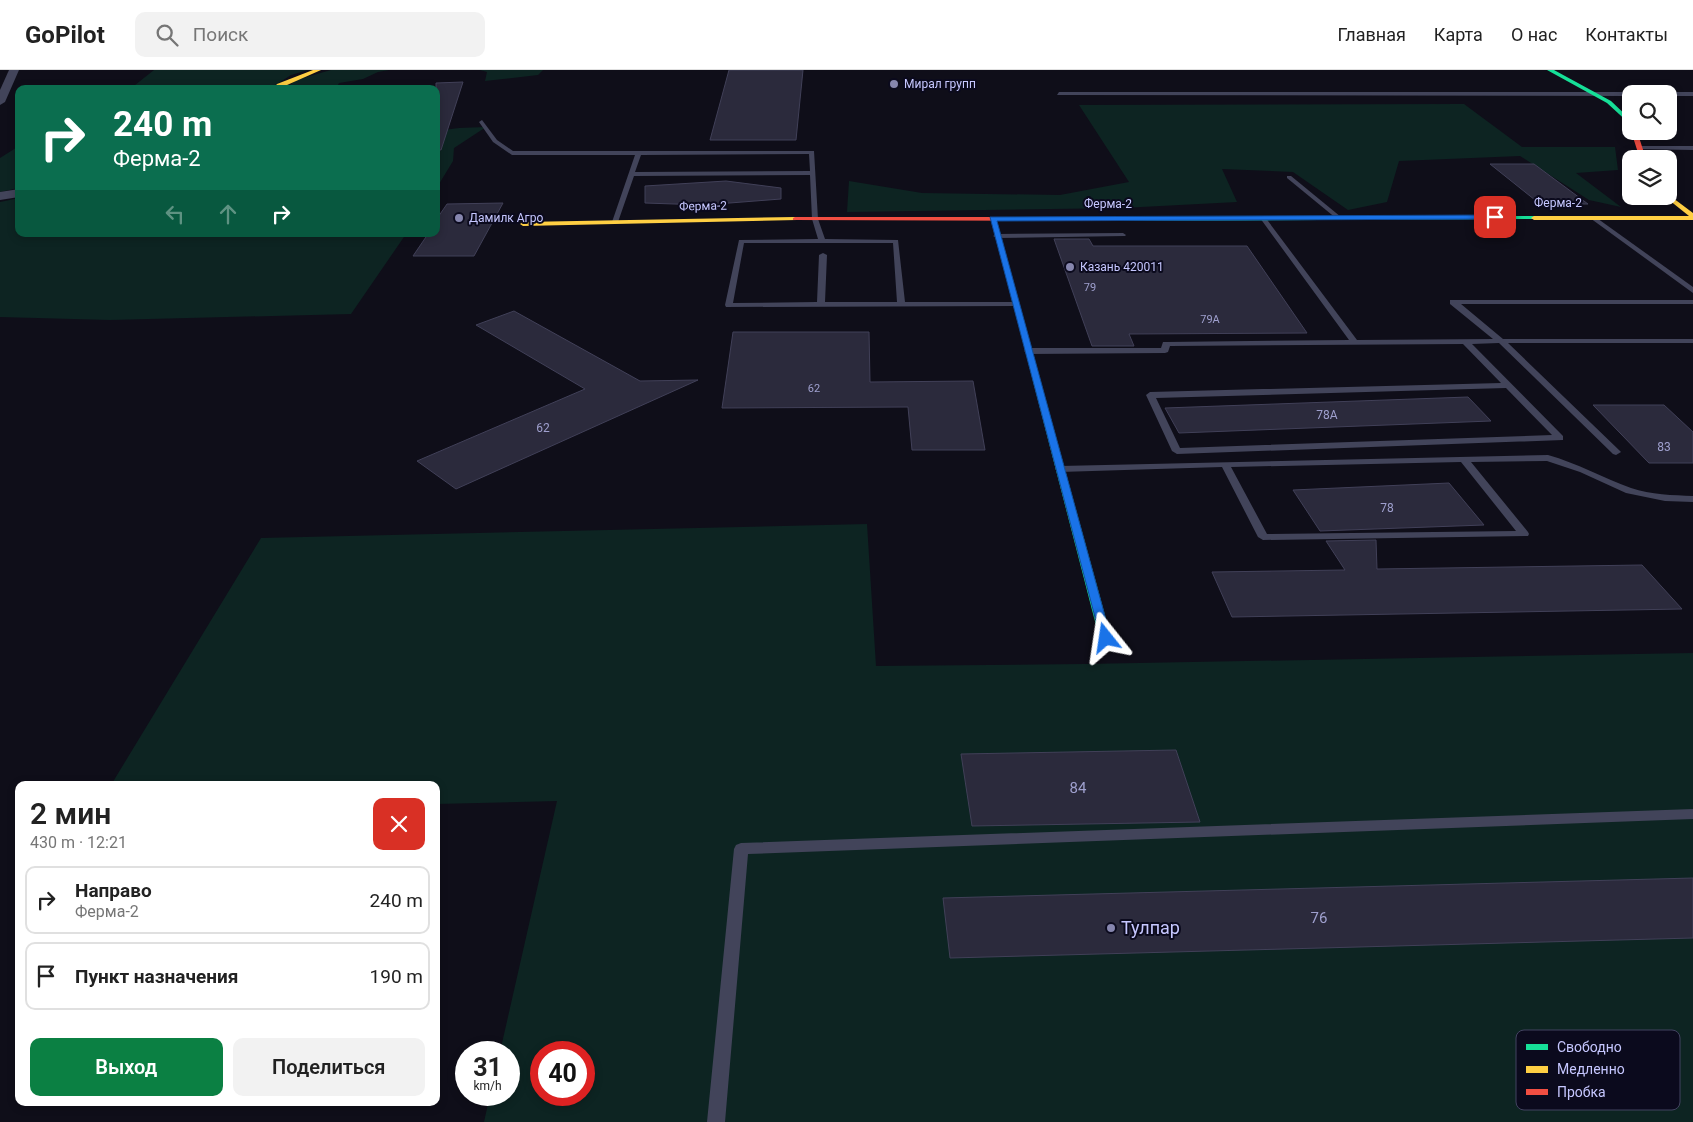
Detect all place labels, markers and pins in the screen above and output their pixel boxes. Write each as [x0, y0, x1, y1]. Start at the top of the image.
place label: Мирал групп [904, 77, 976, 91]
marker: Мирал групп [888, 78, 900, 90]
pin [1474, 196, 1516, 238]
place label: Дамилк Агро [469, 211, 543, 225]
marker: Дамилк Агро [453, 212, 465, 224]
place label: Казань 420011 [1080, 260, 1164, 274]
marker: Казань 420011 [1064, 261, 1076, 273]
place label: Тулпар [1121, 917, 1180, 938]
marker: Тулпар [1105, 922, 1117, 934]

